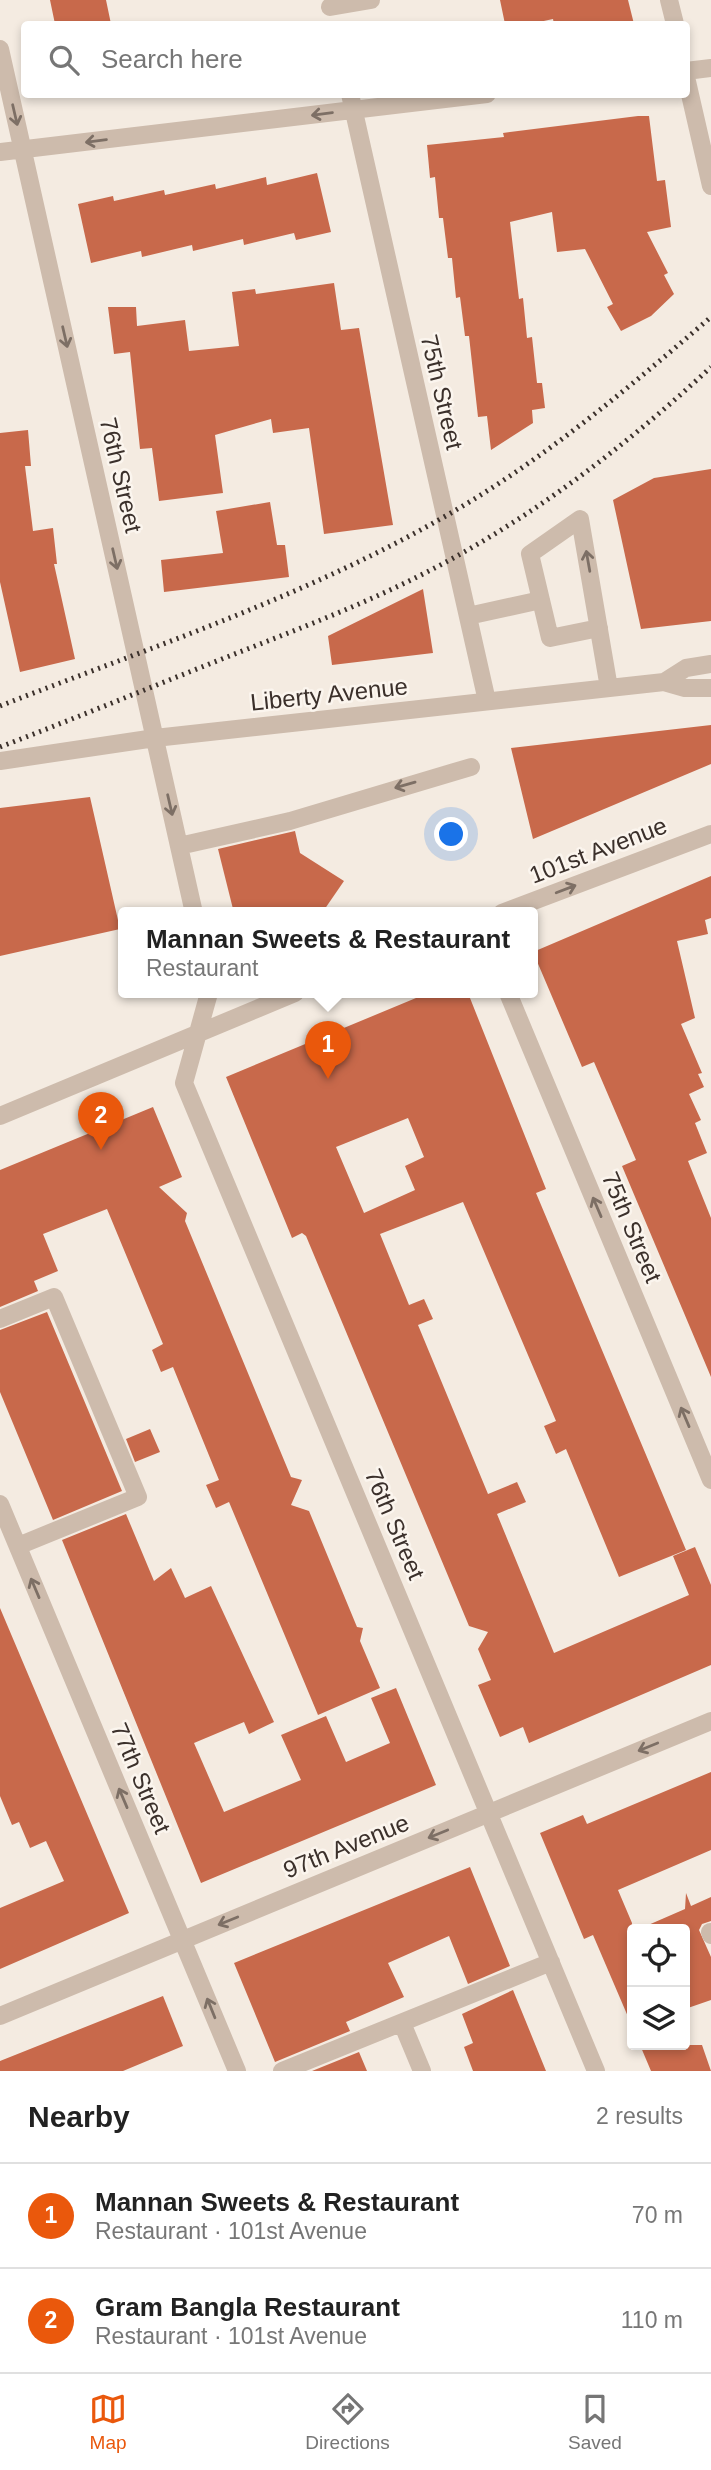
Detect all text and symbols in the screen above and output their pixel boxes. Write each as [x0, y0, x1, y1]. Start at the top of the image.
search box [21, 21, 690, 98]
icon: search [45, 41, 83, 79]
text: Search here [101, 44, 243, 74]
one-way arrow [9, 104, 22, 126]
one-way arrow [311, 108, 333, 121]
one-way arrow [85, 134, 108, 147]
one-way arrow [59, 325, 73, 348]
street label: 75th Street [416, 332, 468, 453]
street label: 76th Street [95, 415, 147, 536]
one-way arrow [108, 547, 122, 570]
one-way arrow [580, 550, 594, 573]
street label: Liberty Avenue [249, 672, 409, 716]
one-way arrow [394, 779, 416, 792]
one-way arrow [164, 793, 177, 816]
street label: 101st Avenue [525, 811, 671, 889]
your location [434, 817, 468, 851]
one-way arrow [555, 881, 577, 894]
popup [118, 907, 538, 998]
text: Mannan Sweets & Restaurant [146, 924, 510, 954]
text: Restaurant [146, 955, 258, 981]
pin: 1 [305, 1021, 351, 1079]
pin: 2 [78, 1092, 124, 1150]
street label: 75th Street [597, 1168, 667, 1287]
one-way arrow [590, 1197, 603, 1218]
one-way arrow [677, 1407, 690, 1428]
street label: 76th Street [360, 1465, 430, 1584]
one-way arrow [28, 1578, 41, 1599]
street label: 77th Street [106, 1719, 176, 1838]
one-way arrow [638, 1741, 659, 1754]
one-way arrow [116, 1788, 129, 1809]
street label: 97th Avenue [279, 1809, 413, 1883]
one-way arrow [428, 1828, 449, 1841]
one-way arrow [217, 1915, 239, 1928]
map controls [627, 1924, 690, 2050]
button: locate [627, 1924, 690, 1987]
button: layers [627, 1987, 690, 2050]
one-way arrow [204, 1998, 217, 2019]
text: Nearby [28, 2100, 130, 2133]
text: 2 results [596, 2103, 683, 2129]
text: Mannan Sweets & Restaurant [95, 2187, 459, 2217]
text: 1 [45, 2202, 57, 2228]
text: 70 m [632, 2202, 683, 2228]
text: Restaurant · 101st Avenue [95, 2218, 367, 2244]
text: Gram Bangla Restaurant [95, 2292, 400, 2322]
text: 2 [45, 2307, 57, 2333]
text: 110 m [621, 2307, 683, 2333]
text: Restaurant · 101st Avenue [95, 2323, 367, 2349]
tab: Map [89, 2390, 127, 2454]
tab: Directions [305, 2390, 390, 2454]
tab: Saved [568, 2390, 622, 2454]

